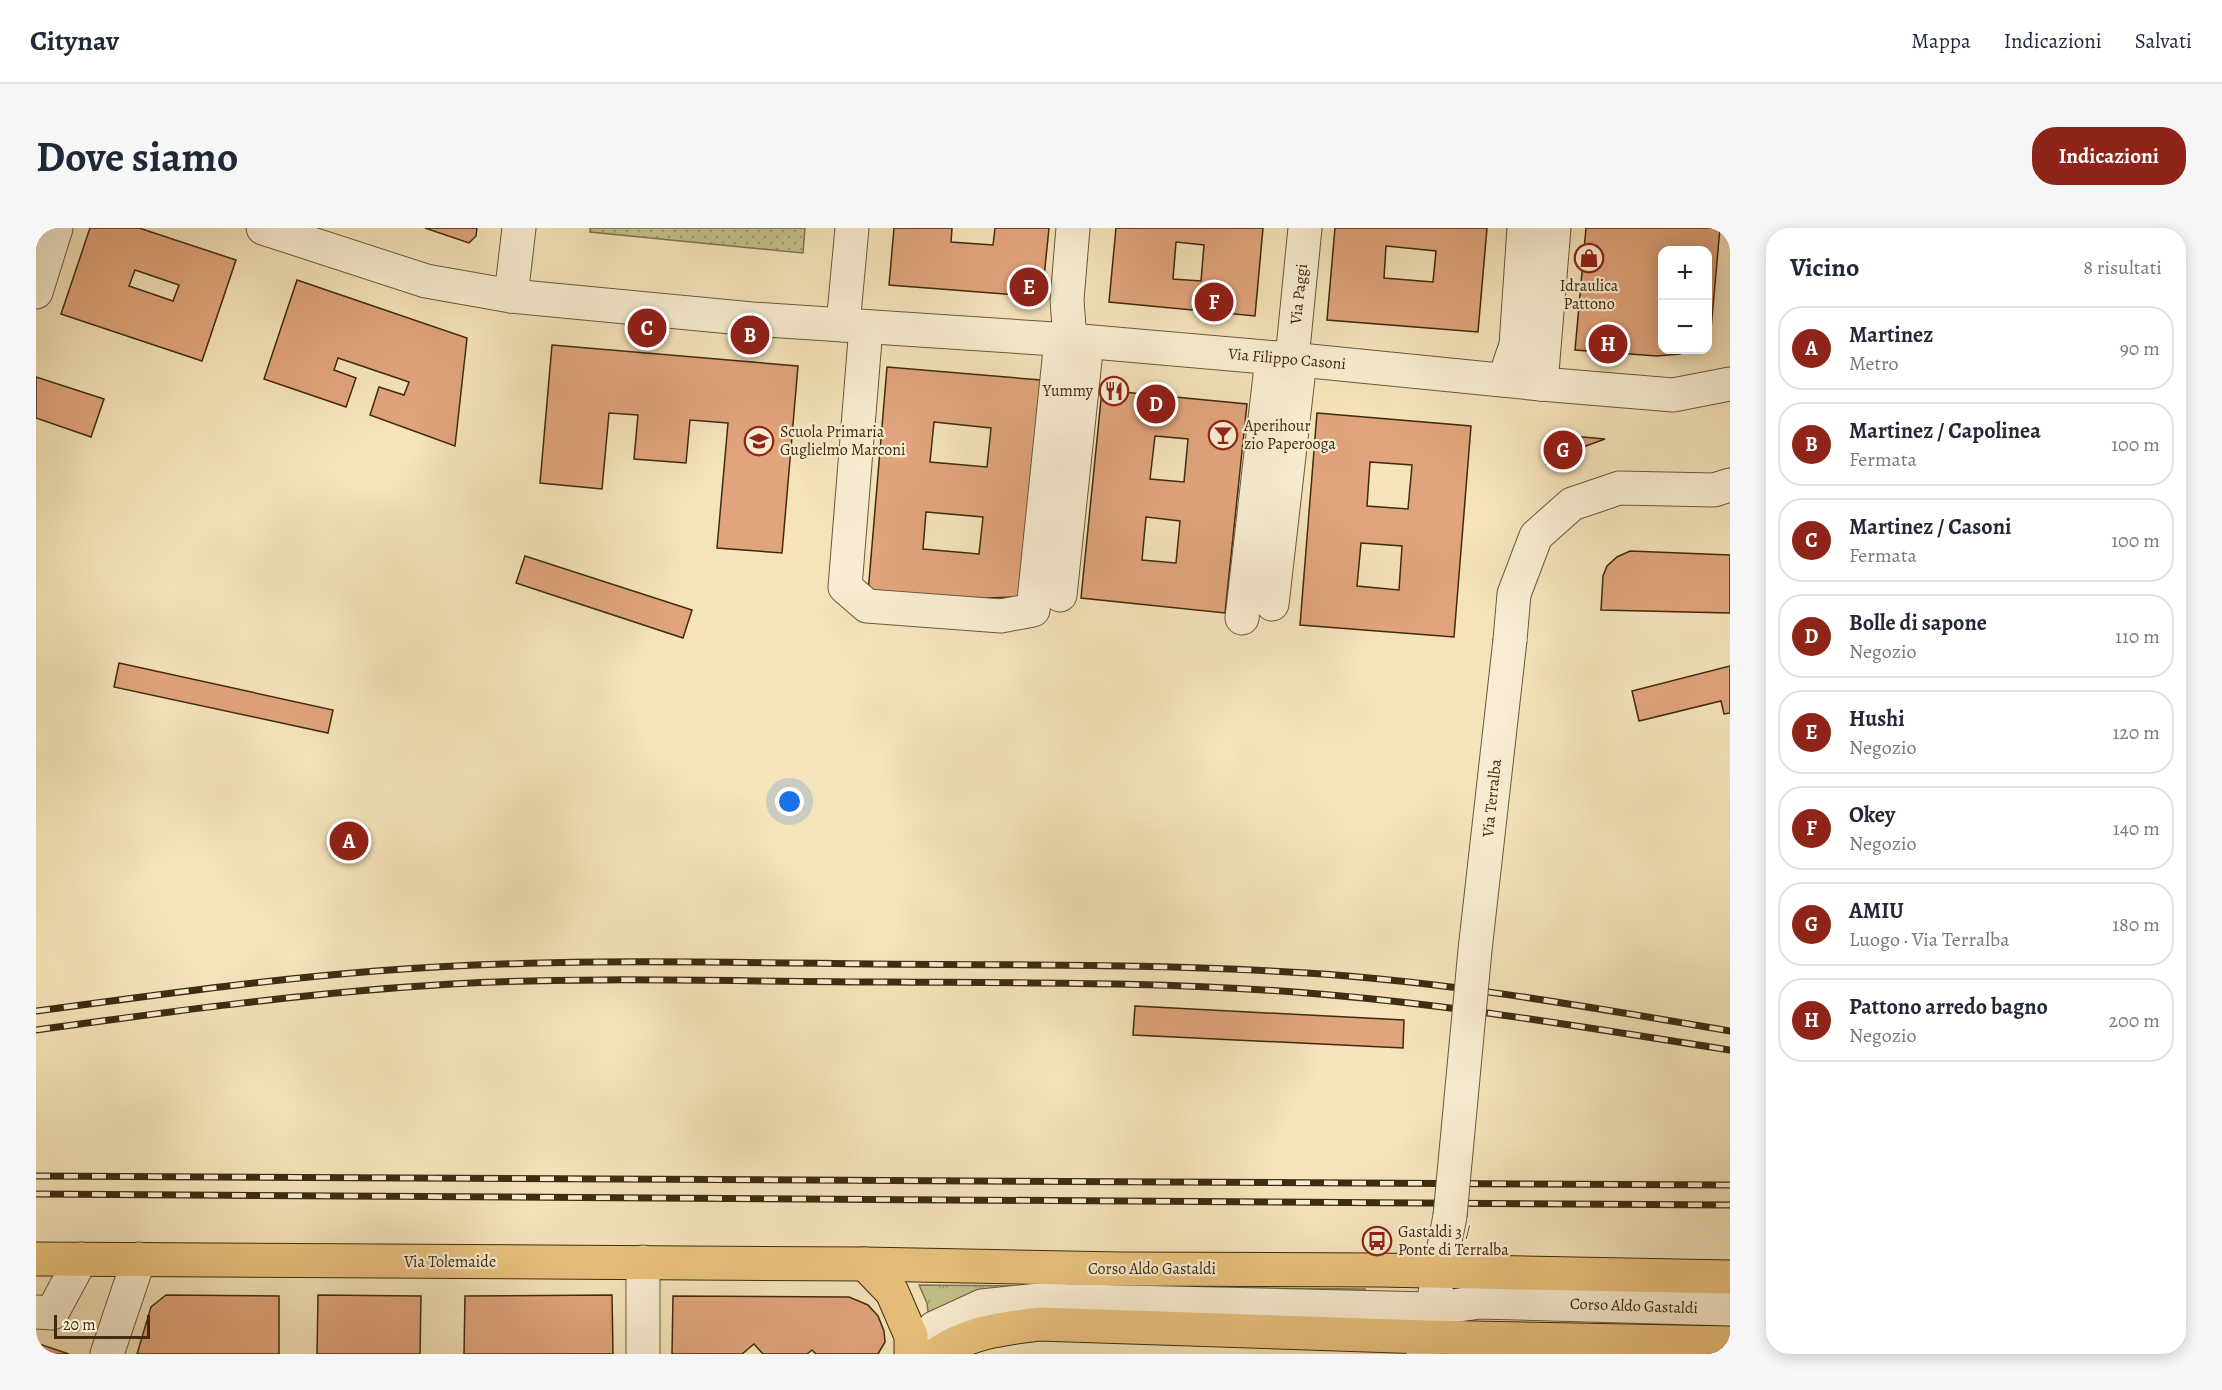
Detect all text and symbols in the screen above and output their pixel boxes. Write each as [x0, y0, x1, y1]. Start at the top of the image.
text: Citynav [30, 22, 119, 60]
text: Mappa [1911, 27, 1971, 55]
text: Indicazioni [2004, 27, 2102, 55]
text: Salvati [2135, 27, 2192, 55]
button: Indicazioni [2032, 127, 2186, 185]
text: Dove siamo [36, 128, 238, 185]
shop icon: Idraulica Pattono [1573, 242, 1605, 274]
map controls [1658, 246, 1712, 354]
button: + [1658, 246, 1712, 300]
text: Vicino [1790, 250, 1859, 285]
text: 8 risultati [2083, 254, 2162, 281]
street label: Via Paggi [1285, 263, 1313, 326]
pin: E [1010, 264, 1048, 310]
place label: Idraulica Pattono [1560, 275, 1619, 315]
pin: F [1194, 280, 1234, 325]
button: − [1658, 300, 1712, 354]
pin: C [628, 306, 666, 350]
pin: B [730, 312, 770, 358]
text: Martinez [1849, 320, 1933, 350]
pin: H [1588, 322, 1628, 366]
text: A [1805, 335, 1818, 362]
text: 90 m [2120, 335, 2160, 362]
street label: Via Filippo Casoni [1226, 343, 1347, 375]
text: Metro [1849, 350, 1899, 377]
restaurant icon: Yummy [1098, 375, 1130, 407]
place label: Yummy [1042, 380, 1094, 402]
pin: D [1136, 382, 1176, 426]
place label: Aperihour zio Paperooga [1243, 415, 1336, 455]
text: Martinez / Capolinea [1849, 416, 2041, 446]
bar icon: Aperihour zio Paperooga [1207, 419, 1239, 451]
place label: Scuola Primaria Guglielmo Marconi [780, 421, 906, 461]
school or university icon: Scuola Primaria Guglielmo Marconi [743, 425, 775, 457]
pin: G [1544, 428, 1582, 472]
text: B [1805, 431, 1818, 458]
text: 100 m [2111, 431, 2160, 458]
text: Fermata [1849, 446, 1917, 473]
text: Martinez / Casoni [1849, 512, 2011, 542]
text: C [1805, 527, 1818, 554]
text: 100 m [2111, 527, 2160, 554]
text: Fermata [1849, 542, 1917, 569]
text: Bolle di sapone [1849, 608, 1987, 638]
text: D [1805, 623, 1818, 650]
text: 110 m [2115, 623, 2160, 650]
text: Negozio [1849, 638, 1917, 665]
text: Hushi [1849, 704, 1905, 734]
text: E [1806, 719, 1817, 746]
text: 120 m [2112, 719, 2160, 746]
text: Negozio [1849, 734, 1917, 761]
street label: Via Terralba [1477, 757, 1507, 839]
your location [775, 787, 804, 816]
text: Okey [1849, 800, 1895, 830]
text: F [1806, 815, 1817, 842]
text: 140 m [2113, 815, 2160, 842]
pin: A [330, 818, 368, 864]
text: Negozio [1849, 830, 1917, 857]
text: AMIU [1849, 896, 1904, 926]
text: G [1805, 911, 1818, 938]
text: 180 m [2112, 911, 2160, 938]
text: Luogo · Via Terralba [1849, 926, 2010, 953]
text: Pattono arredo bagno [1849, 992, 2048, 1022]
text: H [1804, 1007, 1819, 1034]
text: 200 m [2109, 1007, 2160, 1034]
text: Negozio [1849, 1022, 1917, 1049]
place label: Gastaldi 3 / Ponte di Terralba [1398, 1221, 1509, 1261]
bus stop icon: Gastaldi 3 / Ponte di Terralba [1361, 1225, 1393, 1257]
street label: Via Tolemaide [403, 1251, 496, 1273]
street label: Corso Aldo Gastaldi [1088, 1258, 1216, 1280]
street label: Corso Aldo Gastaldi [1570, 1293, 1698, 1319]
scale bar [54, 1312, 150, 1340]
text: 20 m [63, 1314, 96, 1336]

